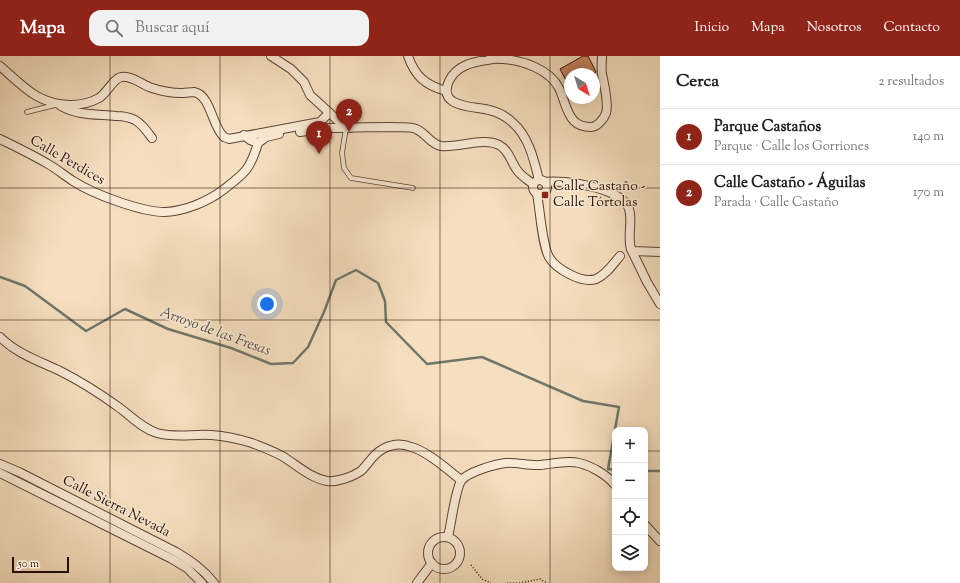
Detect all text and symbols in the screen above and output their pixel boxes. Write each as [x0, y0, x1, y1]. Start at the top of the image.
search box [89, 10, 369, 46]
text: Mapa [20, 15, 65, 42]
icon: search [103, 17, 125, 39]
text: Buscar aquí [135, 18, 209, 39]
text: Inicio [695, 18, 729, 38]
text: Mapa [751, 18, 785, 38]
text: Nosotros [807, 18, 862, 38]
text: Contacto [884, 18, 940, 38]
north arrow [564, 68, 600, 104]
text: Cerca [676, 70, 719, 94]
text: 2 resultados [878, 73, 944, 91]
pin: 2 [336, 99, 362, 132]
text: Parque Castaños [714, 117, 821, 138]
pin: 1 [306, 121, 332, 154]
text: 1 [687, 128, 691, 146]
text: 140 m [913, 128, 944, 146]
street label: Calle Perdices [26, 131, 108, 191]
text: Parque · Calle los Gorriones [714, 138, 869, 156]
text: Calle Castaño - Águilas [714, 173, 865, 194]
place label: Calle Castaño - Calle Tórtolas [553, 177, 646, 213]
text: 2 [686, 184, 692, 202]
text: 170 m [913, 184, 944, 202]
marker: Calle Castaño - Calle Tórtolas [540, 190, 550, 200]
text: Parada · Calle Castaño [714, 194, 839, 212]
your location [257, 294, 277, 314]
water label: Arroyo de las Fresas [157, 302, 273, 362]
map controls [612, 427, 648, 571]
button: + [612, 427, 648, 463]
button: − [612, 463, 648, 499]
street label: Calle Sierra Nevada [59, 471, 174, 543]
button: locate [612, 499, 648, 535]
button: layers [612, 535, 648, 571]
scale bar [12, 555, 69, 574]
text: 50 m [18, 556, 39, 572]

